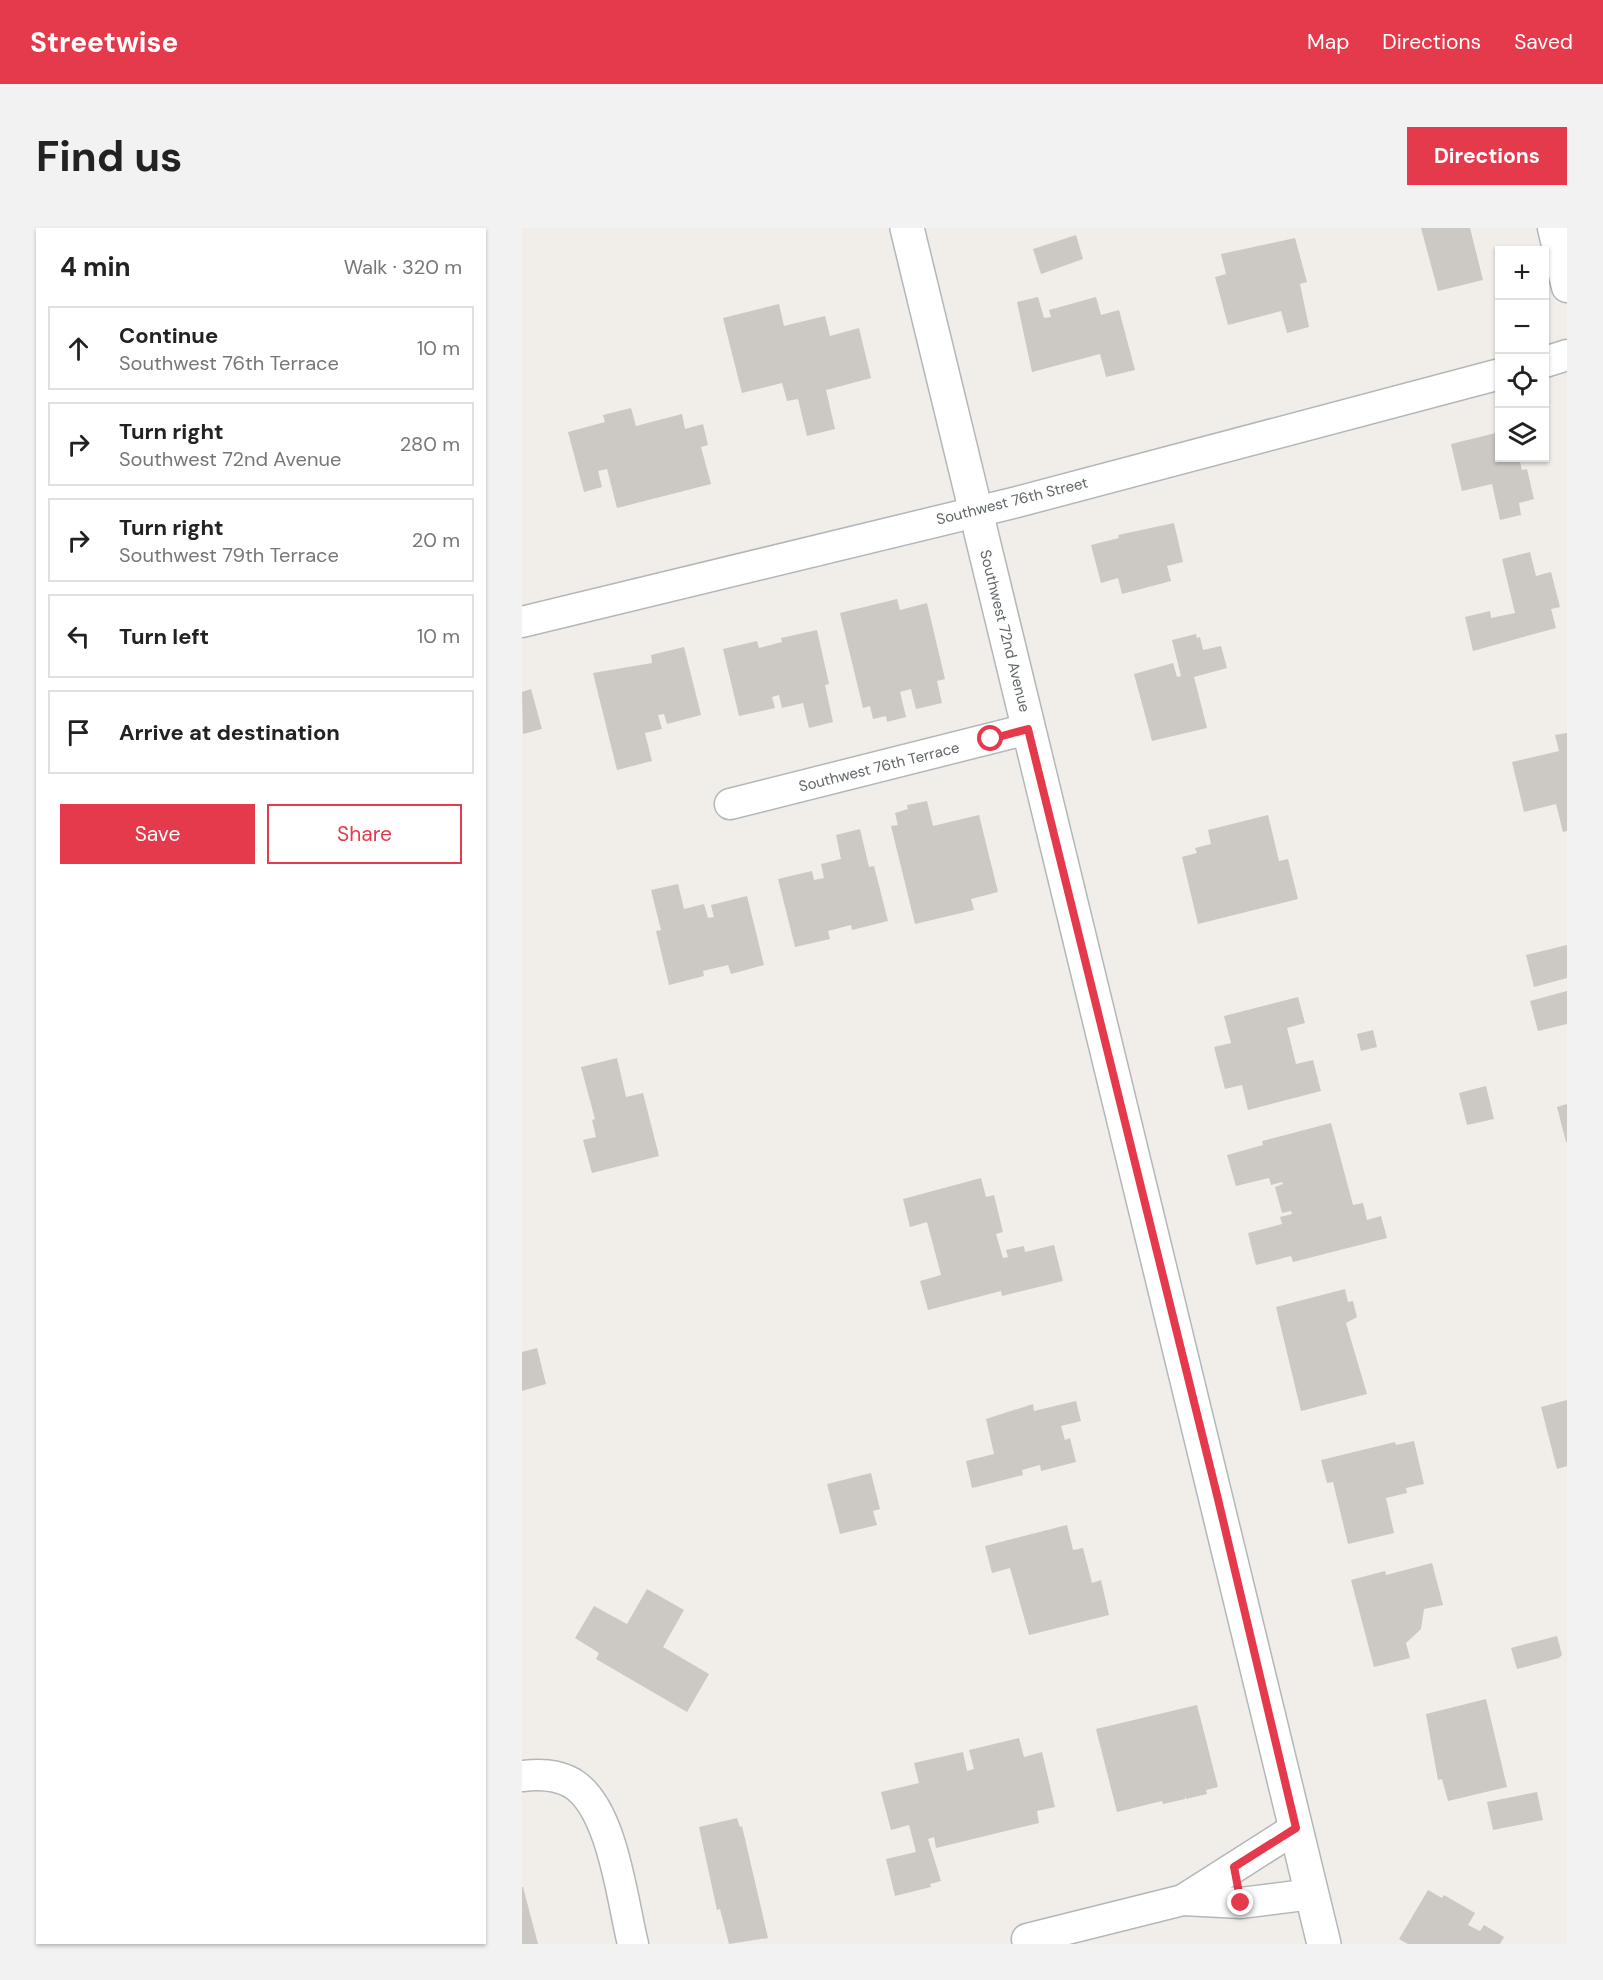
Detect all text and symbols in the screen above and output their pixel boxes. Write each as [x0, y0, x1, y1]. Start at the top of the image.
text: Streetwise [30, 24, 178, 61]
text: Map [1307, 28, 1349, 56]
text: Directions [1382, 28, 1481, 56]
text: Saved [1514, 28, 1573, 56]
button: Directions [1407, 127, 1567, 185]
text: Find us [36, 129, 182, 184]
map controls [1495, 246, 1549, 462]
button: + [1495, 246, 1549, 300]
text: 4 min [60, 250, 131, 284]
text: Walk · 320 m [344, 254, 462, 280]
button: − [1495, 300, 1549, 354]
text: Continue [119, 321, 218, 350]
icon: ahead [62, 332, 95, 365]
text: 10 m [417, 335, 460, 361]
text: Southwest 76th Terrace [119, 350, 339, 376]
button: locate [1495, 354, 1549, 408]
button: layers [1495, 408, 1549, 462]
text: Turn right [119, 417, 224, 446]
icon: right [62, 428, 95, 461]
text: 280 m [400, 431, 460, 457]
text: Southwest 72nd Avenue [119, 446, 341, 472]
street label: Southwest 76th Street [934, 472, 1090, 530]
text: Turn right [119, 513, 224, 542]
icon: right [62, 524, 95, 557]
text: 20 m [412, 527, 460, 553]
text: Southwest 79th Terrace [119, 542, 339, 568]
street label: Southwest 72nd Avenue [975, 548, 1035, 714]
icon: left [62, 620, 95, 653]
text: Turn left [119, 622, 209, 651]
text: 10 m [417, 623, 460, 649]
icon: arrive [62, 716, 95, 749]
text: Arrive at destination [119, 718, 340, 747]
route start [977, 725, 1003, 751]
street label: Southwest 76th Terrace [797, 737, 961, 797]
button: Save [60, 804, 255, 864]
button: Share [267, 804, 462, 864]
route end [1227, 1889, 1253, 1915]

